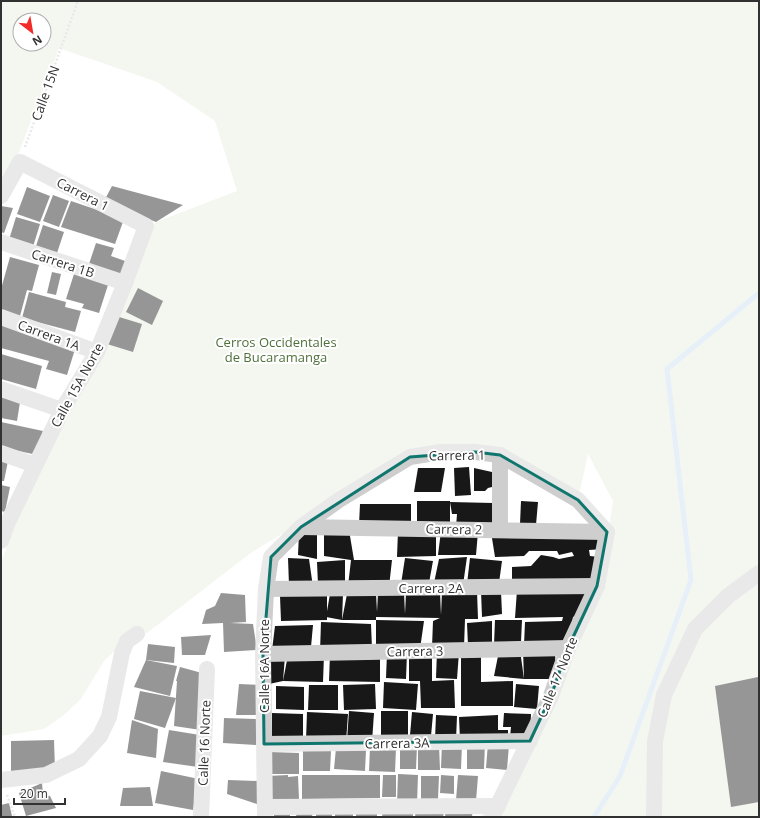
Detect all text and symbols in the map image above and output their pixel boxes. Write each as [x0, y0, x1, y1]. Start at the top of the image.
north arrow [12, 12, 52, 52]
text: N [30, 32, 45, 50]
street label: Calle 15N [27, 63, 63, 123]
street label: Carrera 1 [54, 173, 112, 215]
street label: Carrera 1B [29, 244, 97, 282]
street label: Carrera 1A [15, 315, 83, 355]
park label: Cerros Occidentales de Bucaramanga [215, 333, 337, 366]
street label: Calle 15A Norte [46, 340, 108, 430]
street label: Carrera 1 [429, 446, 485, 464]
street label: Carrera 2 [426, 520, 482, 538]
street label: Carrera 2A [399, 579, 464, 597]
street label: Calle 16A Norte [255, 619, 273, 713]
street label: Calle 17 Norte [533, 634, 581, 720]
street label: Carrera 3 [387, 642, 443, 660]
street label: Calle 16 Norte [194, 700, 214, 786]
street label: Carrera 3A [364, 733, 430, 753]
scale bar [14, 780, 65, 806]
text: 20 m [20, 785, 48, 802]

